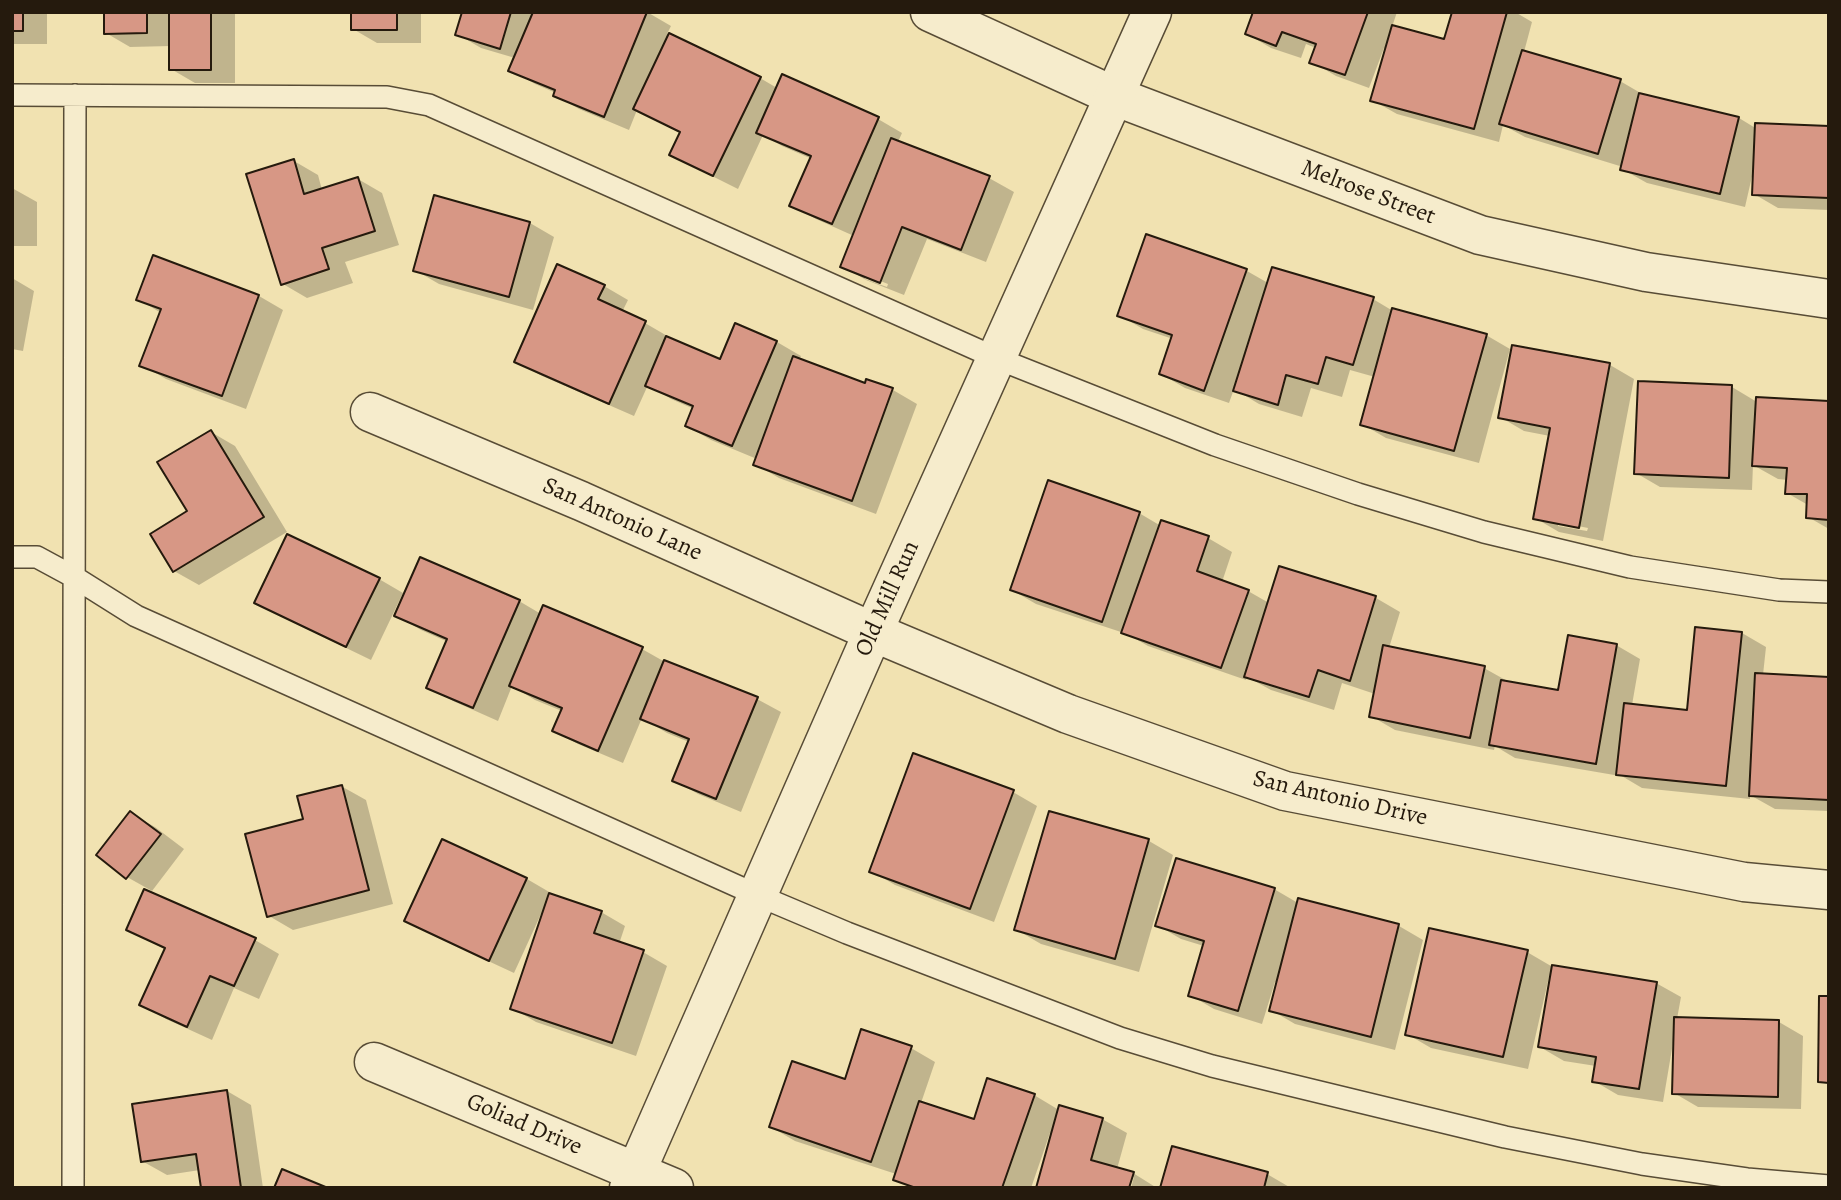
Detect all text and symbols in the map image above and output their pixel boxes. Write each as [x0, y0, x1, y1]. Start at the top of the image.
street label: Melrose Street [1297, 154, 1439, 232]
street label: San Antonio Lane [538, 472, 706, 568]
street label: Old Mill Run [850, 537, 926, 661]
street label: San Antonio Drive [1250, 765, 1430, 833]
street label: Goliad Drive [462, 1088, 586, 1162]

